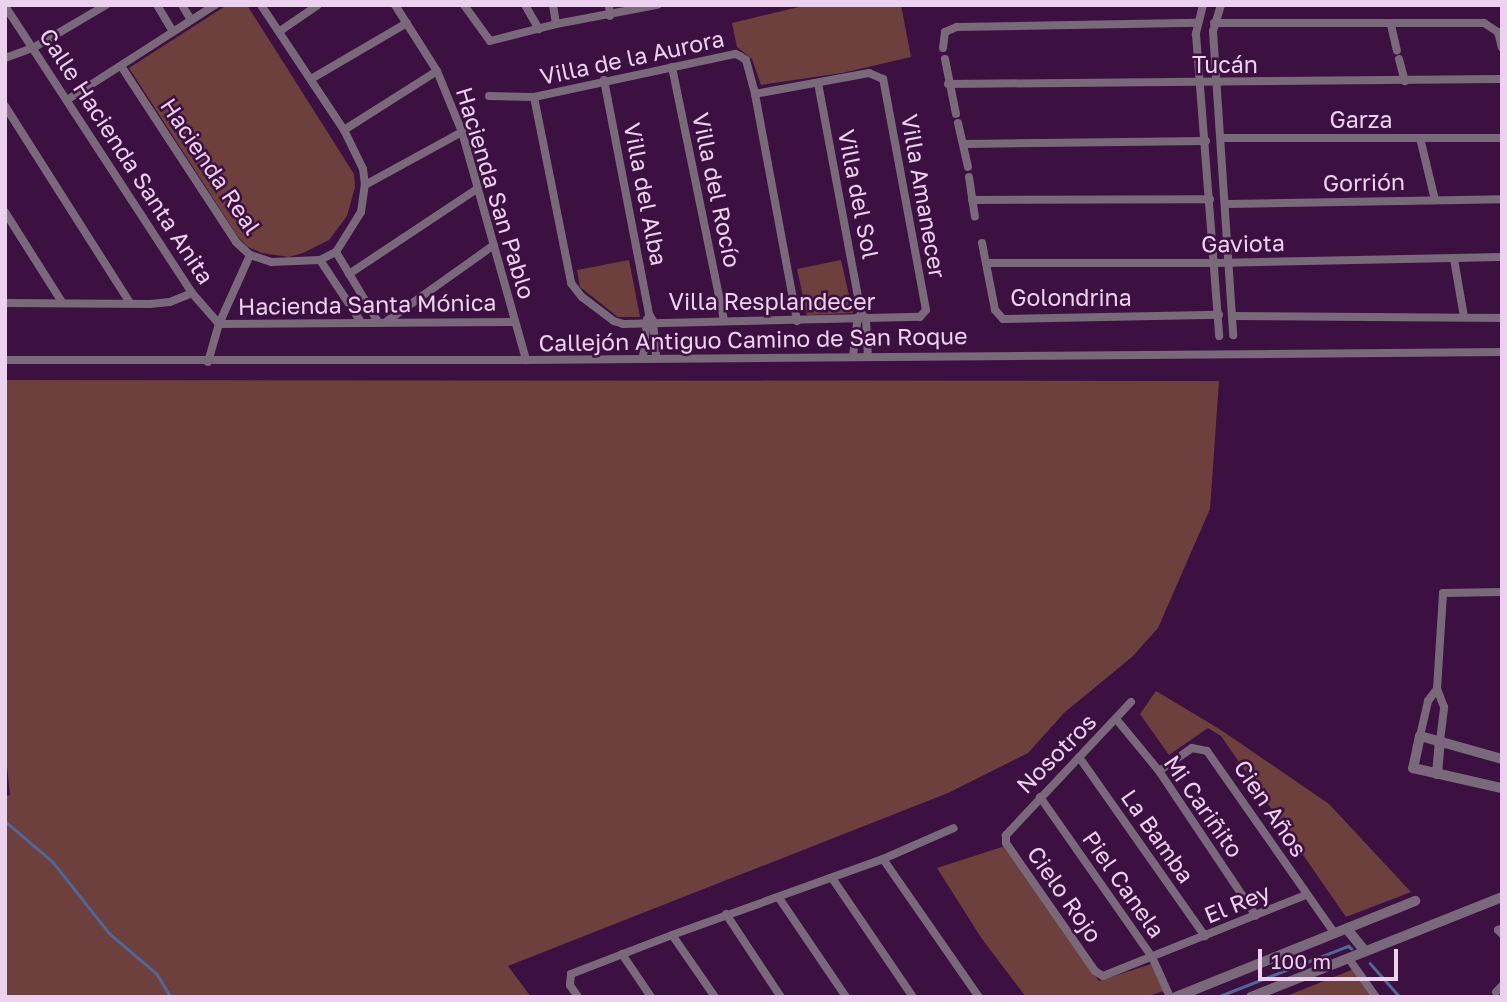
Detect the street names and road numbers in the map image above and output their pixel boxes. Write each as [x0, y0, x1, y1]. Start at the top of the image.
street label: Calle Hacienda Santa Anita [34, 23, 220, 289]
street label: Villa de la Aurora [537, 24, 727, 90]
street label: Tucán [1192, 50, 1258, 78]
street label: Hacienda San Pablo [451, 84, 541, 302]
street label: Hacienda Real [155, 93, 267, 239]
street label: Garza [1329, 105, 1393, 133]
street label: Villa del Rocío [687, 110, 747, 270]
street label: Villa Amanecer [896, 112, 952, 280]
street label: Villa del Alba [619, 120, 673, 268]
street label: Villa del Sol [833, 127, 885, 261]
street label: Gorrión [1323, 167, 1405, 197]
street label: Gaviota [1201, 228, 1285, 258]
street label: Golondrina [1010, 283, 1132, 311]
street label: Villa Resplandecer [669, 287, 875, 315]
street label: Hacienda Santa Mónica [238, 288, 496, 320]
street label: Callejón Antiguo Camino de San Roque [538, 321, 968, 357]
street label: Nosotros [1010, 707, 1102, 799]
street label: Mi Cariñito [1159, 749, 1249, 863]
street label: Cien Años [1229, 754, 1313, 862]
street label: La Bamba [1116, 784, 1200, 888]
street label: Piel Canela [1077, 825, 1171, 943]
street label: Cielo Rojo [1022, 841, 1108, 947]
street label: El Rey [1200, 877, 1274, 929]

